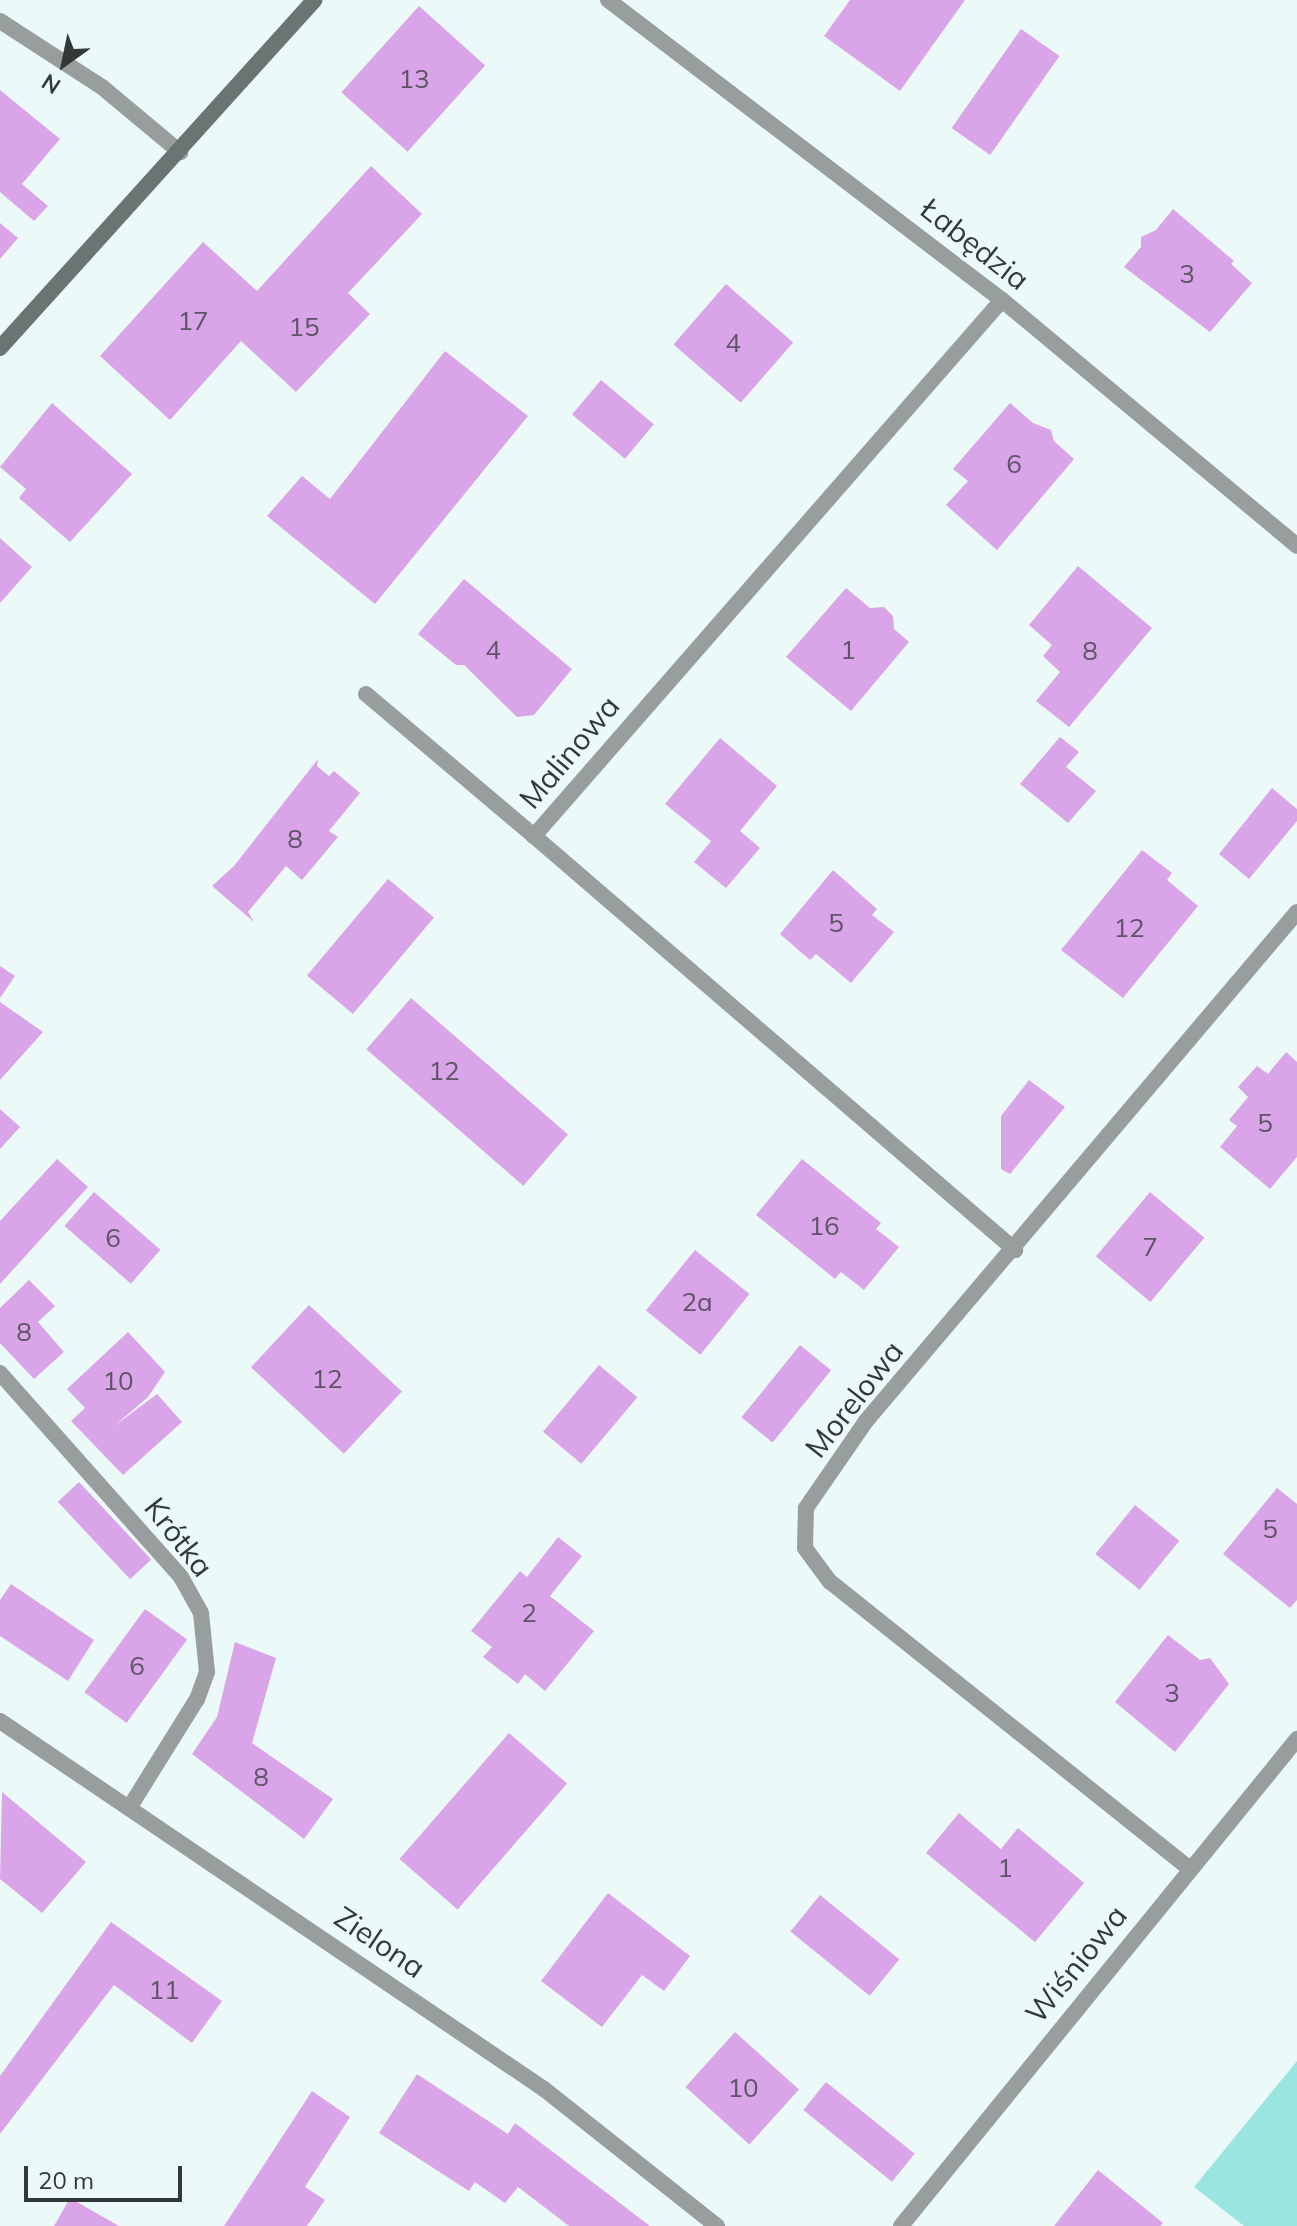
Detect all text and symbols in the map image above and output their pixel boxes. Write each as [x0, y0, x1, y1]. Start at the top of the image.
north arrow [24, 24, 104, 104]
house number: 13 [398, 63, 430, 95]
text: N [36, 68, 66, 100]
street label: Łabędzia [914, 191, 1036, 297]
house number: 3 [1179, 258, 1195, 290]
house number: 17 [177, 305, 209, 337]
house number: 15 [288, 311, 320, 343]
house number: 4 [725, 327, 741, 359]
house number: 6 [1006, 448, 1022, 480]
house number: 4 [485, 634, 501, 666]
house number: 1 [840, 634, 856, 666]
house number: 8 [1082, 635, 1098, 667]
street label: Malinowa [511, 688, 627, 816]
house number: 8 [287, 823, 303, 855]
house number: 5 [828, 907, 844, 939]
house number: 12 [1113, 912, 1145, 944]
house number: 12 [428, 1055, 460, 1087]
house number: 5 [1257, 1107, 1273, 1139]
house number: 16 [808, 1210, 840, 1242]
house number: 6 [105, 1222, 121, 1254]
house number: 7 [1142, 1231, 1158, 1263]
house number: 2a [681, 1286, 713, 1318]
house number: 8 [16, 1316, 32, 1348]
street label: Morelowa [797, 1334, 911, 1464]
house number: 12 [311, 1363, 343, 1395]
house number: 10 [102, 1365, 134, 1397]
street label: Krótka [137, 1490, 221, 1584]
house number: 5 [1262, 1513, 1278, 1545]
house number: 2 [521, 1597, 537, 1629]
house number: 6 [129, 1650, 145, 1682]
house number: 3 [1164, 1677, 1180, 1709]
house number: 8 [253, 1761, 269, 1793]
house number: 1 [997, 1852, 1013, 1884]
street label: Wiśniowa [1018, 1898, 1134, 2030]
street label: Zielona [328, 1899, 432, 1985]
house number: 11 [148, 1974, 180, 2006]
house number: 10 [727, 2072, 759, 2104]
scale bar [28, 2150, 186, 2200]
text: 20 m [38, 2165, 94, 2195]

